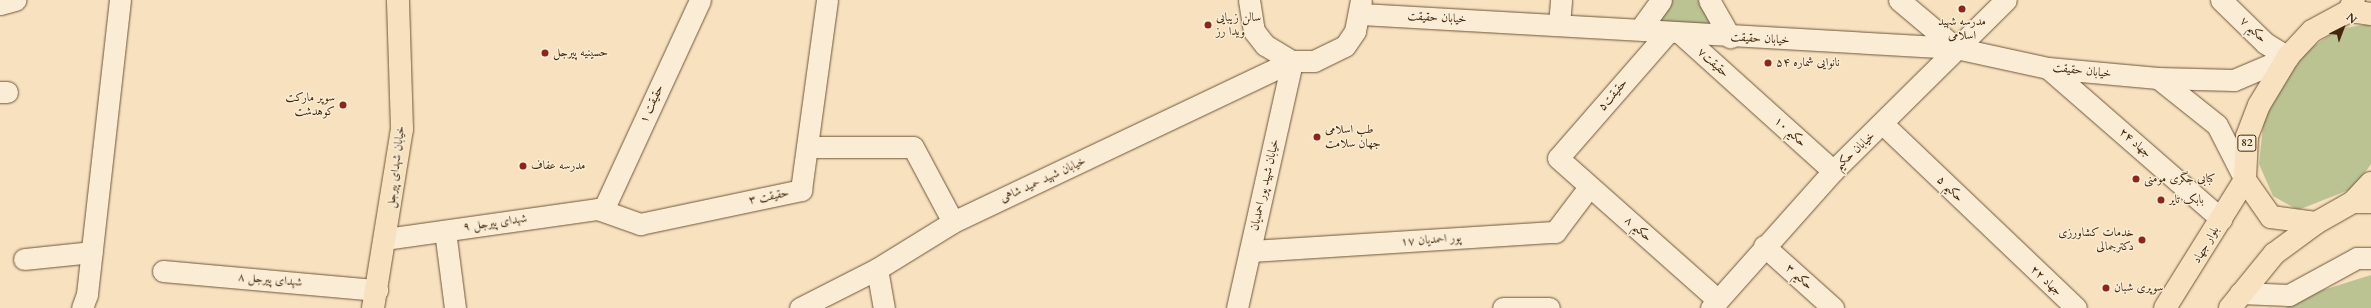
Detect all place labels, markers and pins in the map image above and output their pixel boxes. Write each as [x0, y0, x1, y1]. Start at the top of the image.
marker: مدرسه شهید اسلامی [1957, 4, 1967, 14]
place label: سالن زیبایی ویدا رز [1216, 11, 1261, 39]
place label: مدرسه شهید اسلامی [1938, 15, 1986, 43]
marker: سالن زیبایی ویدا رز [1203, 20, 1213, 30]
place label: حسینیه پیرجل [553, 46, 608, 60]
marker: حسینیه پیرجل [540, 48, 550, 58]
place label: نانوایی شماره ۵۴ [1776, 56, 1840, 70]
marker: نانوایی شماره ۵۴ [1763, 58, 1773, 68]
place label: سوپر مارکت کوهدشت [285, 91, 335, 119]
marker: سوپر مارکت کوهدشت [338, 100, 348, 110]
place label: طب اسلامی جهان سلامت [1325, 123, 1381, 151]
marker: طب اسلامی جهان سلامت [1312, 132, 1322, 142]
place label: مدرسه عفاف [531, 159, 585, 173]
marker: مدرسه عفاف [518, 161, 528, 171]
place label: کبابی جگری مومنی [2144, 172, 2215, 186]
marker: کبابی جگری مومنی [2131, 174, 2141, 184]
place label: بابک تایر [2169, 193, 2204, 207]
marker: بابک تایر [2156, 195, 2166, 205]
place label: خدمات کشاورزی دکترجمالی [2058, 226, 2134, 254]
marker: خدمات کشاورزی دکترجمالی [2137, 235, 2147, 245]
place label: سوپری شبان [2114, 281, 2163, 295]
marker: سوپری شبان [2101, 283, 2111, 293]

